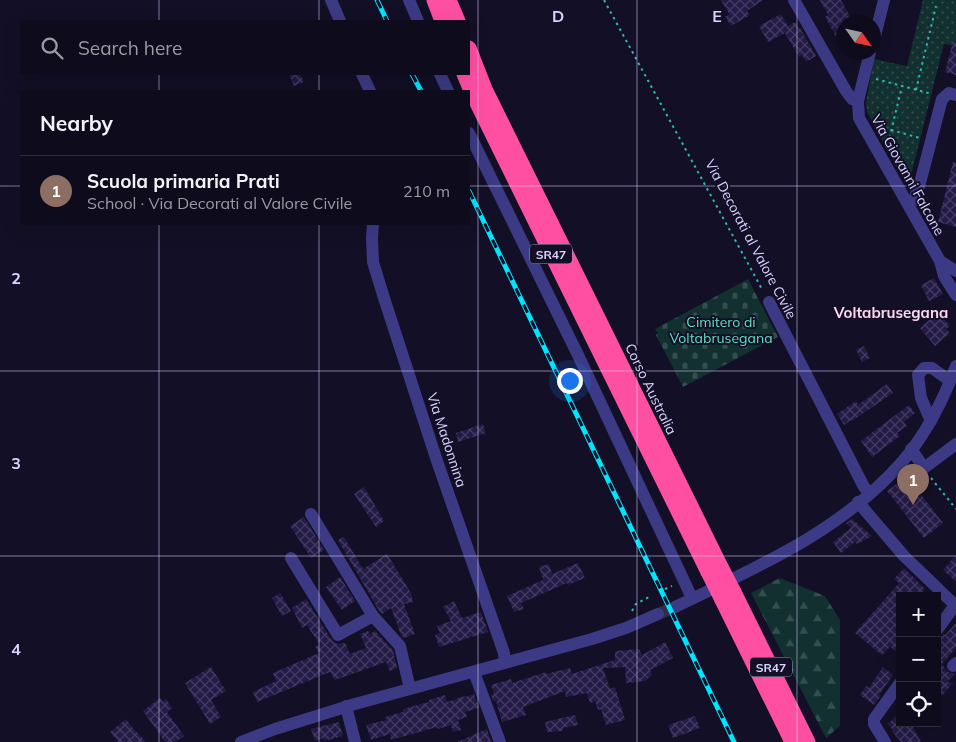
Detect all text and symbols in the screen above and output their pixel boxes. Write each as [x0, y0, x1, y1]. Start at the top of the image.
text: D [552, 6, 564, 26]
text: E [712, 6, 722, 26]
north arrow [836, 15, 881, 60]
search box [20, 20, 470, 75]
icon: search [38, 34, 66, 62]
text: Search here [78, 36, 182, 60]
text: Nearby [40, 110, 113, 136]
street label: Via Giovanni Falcone [867, 111, 949, 239]
street label: Via Decorati al Valore Civile [701, 156, 801, 322]
text: Scuola primaria Prati [87, 169, 280, 193]
text: 1 [51, 181, 61, 201]
text: 210 m [403, 181, 450, 201]
text: School · Via Decorati al Valore Civile [87, 193, 352, 213]
road number: SR47 [530, 244, 572, 264]
text: 2 [11, 268, 21, 288]
district label: Voltabrusegana [833, 303, 948, 322]
park label: Cimitero di Voltabrusegana [669, 313, 773, 347]
street label: Corso Australia [621, 340, 681, 438]
your location [557, 368, 583, 394]
street label: Via Madonnina [423, 390, 471, 490]
text: 3 [11, 453, 21, 473]
pin: 1 [897, 464, 929, 505]
map controls [896, 592, 941, 727]
button: + [896, 592, 941, 637]
button: − [896, 637, 941, 682]
text: 4 [11, 639, 21, 659]
road number: SR47 [750, 658, 792, 676]
button: locate [896, 682, 941, 727]

